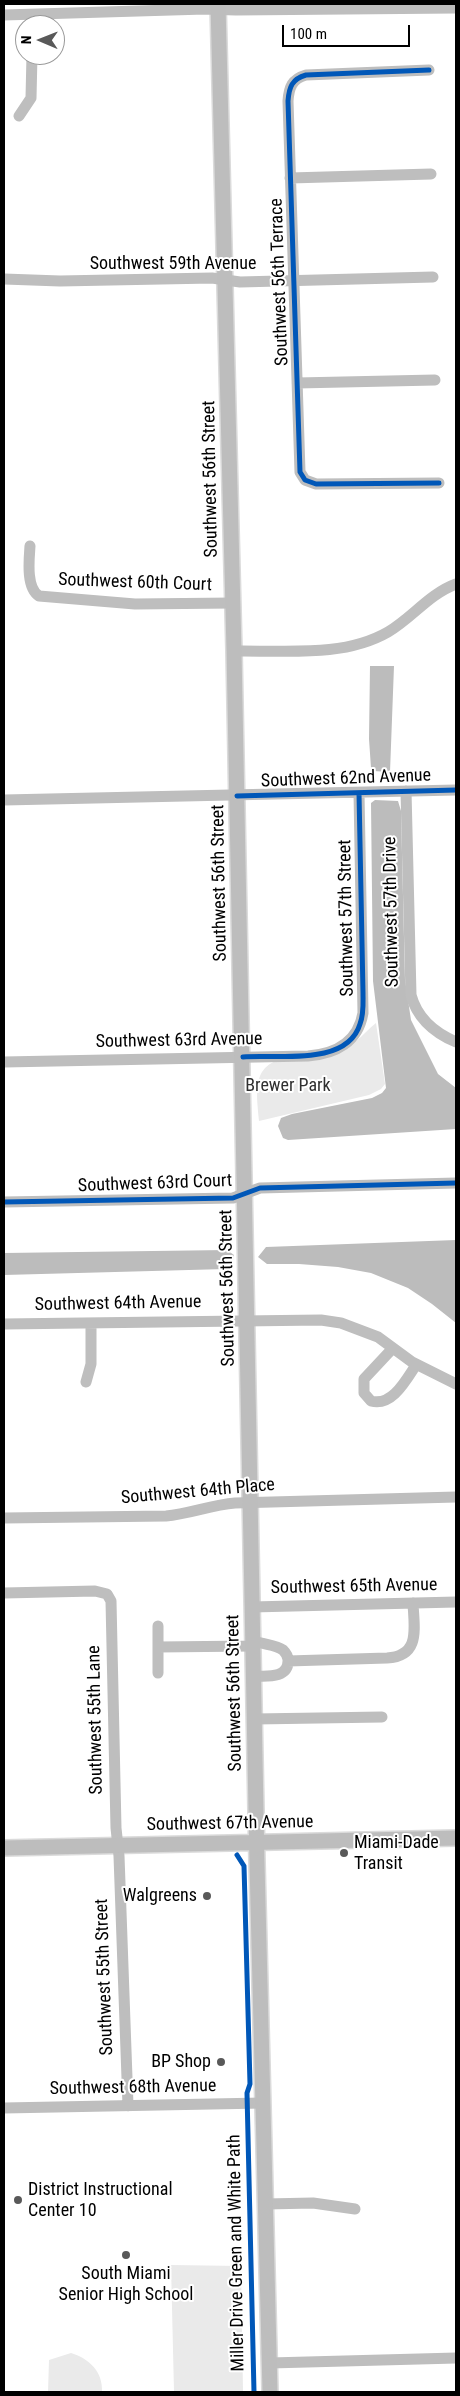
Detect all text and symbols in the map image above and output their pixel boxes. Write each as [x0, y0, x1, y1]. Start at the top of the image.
north arrow [15, 15, 65, 65]
scale bar [285, 15, 412, 47]
text: 100 m [290, 25, 327, 43]
text: N [18, 35, 34, 44]
street label: Southwest 56th Terrace [266, 198, 294, 366]
street label: Southwest 59th Avenue [90, 253, 256, 275]
street label: Southwest 56th Street [199, 400, 223, 558]
street label: Southwest 60th Court [58, 570, 212, 596]
street label: Southwest 62nd Avenue [261, 765, 431, 793]
street label: Southwest 56th Street [208, 804, 232, 962]
street label: Southwest 57th Drive [380, 836, 404, 988]
street label: Southwest 57th Street [335, 839, 359, 997]
street label: Southwest 63rd Avenue [95, 1029, 263, 1053]
park label: Brewer Park [245, 1075, 331, 1097]
street label: Southwest 63rd Court [78, 1171, 232, 1197]
street label: Southwest 56th Street [216, 1209, 240, 1367]
street label: Southwest 64th Avenue [35, 1292, 201, 1316]
street label: Southwest 64th Place [120, 1475, 276, 1509]
street label: Southwest 65th Avenue [271, 1575, 437, 1599]
street label: Southwest 56th Street [223, 1614, 247, 1772]
street label: Southwest 55th Lane [84, 1645, 108, 1795]
street label: Southwest 67th Avenue [147, 1812, 313, 1836]
place label: Miami-Dade Transit [354, 1832, 439, 1875]
marker: Miami-Dade Transit [338, 1847, 350, 1859]
place label: Walgreens [123, 1885, 197, 1907]
marker: Walgreens [201, 1890, 213, 1902]
street label: Southwest 55th Street [91, 1898, 119, 2056]
place label: BP Shop [151, 2051, 211, 2073]
marker: BP Shop [215, 2056, 227, 2068]
street label: Southwest 68th Avenue [50, 2076, 216, 2100]
street label: Miller Drive Green and White Path [224, 2134, 250, 2372]
place label: District Instructional Center 10 [28, 2179, 173, 2222]
marker: District Instructional Center 10 [12, 2194, 24, 2206]
marker: South Miami Senior High School [120, 2249, 132, 2261]
place label: South Miami Senior High School [59, 2263, 193, 2306]

